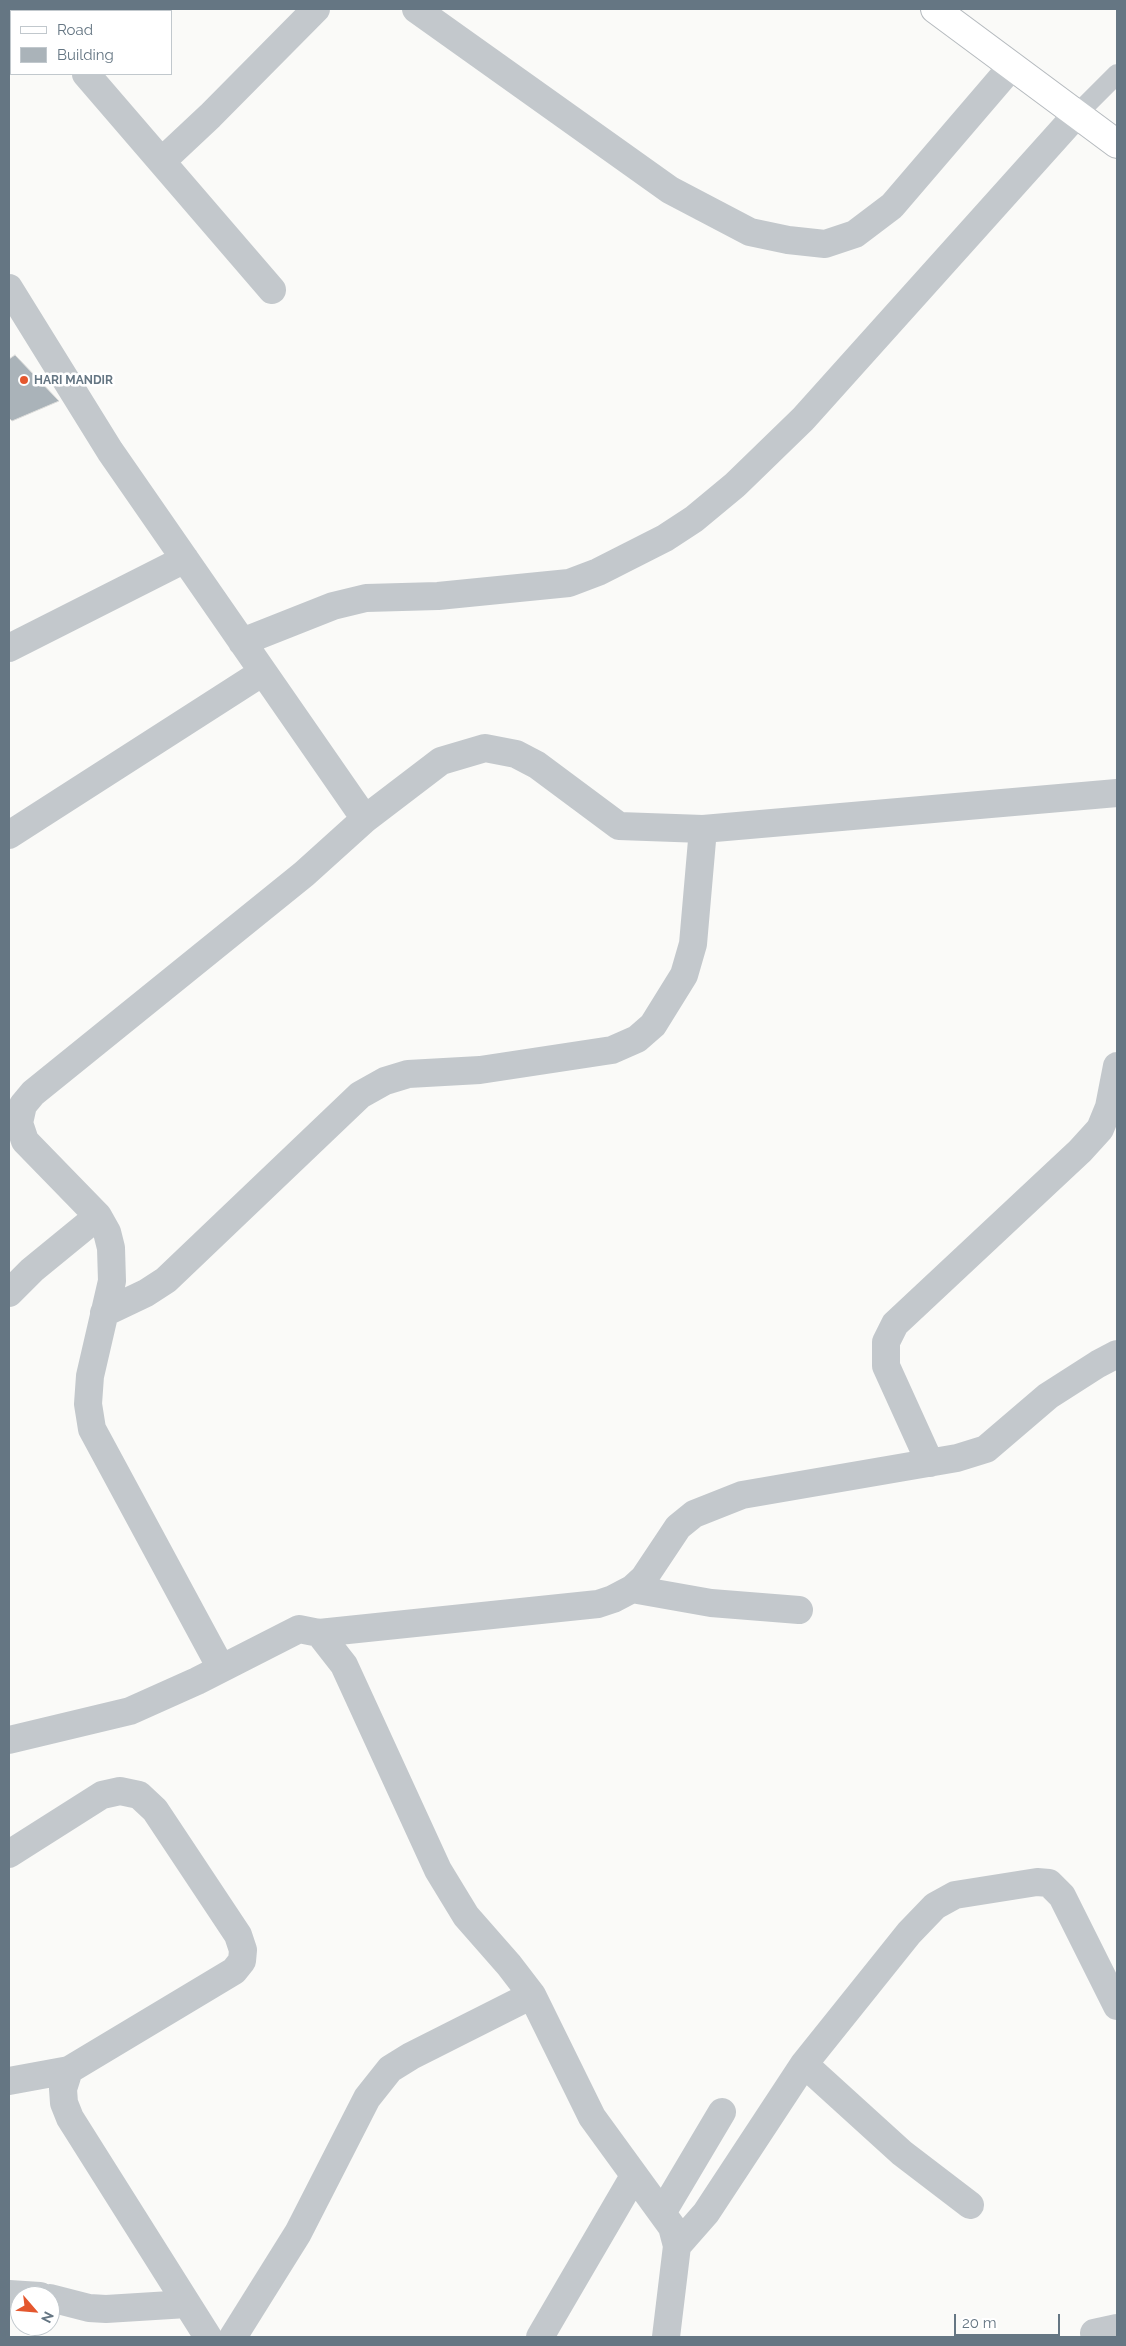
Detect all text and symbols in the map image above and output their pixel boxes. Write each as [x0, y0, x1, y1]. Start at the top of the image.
legend [10, 10, 172, 75]
text: Road [57, 21, 93, 39]
text: Building [57, 46, 114, 64]
place label: HARI MANDIR [34, 373, 113, 387]
marker: HARI MANDIR [18, 374, 30, 386]
north arrow [10, 2286, 60, 2336]
scale bar [956, 2304, 1062, 2336]
text: N [38, 2309, 57, 2326]
text: 20 m [962, 2314, 997, 2332]

